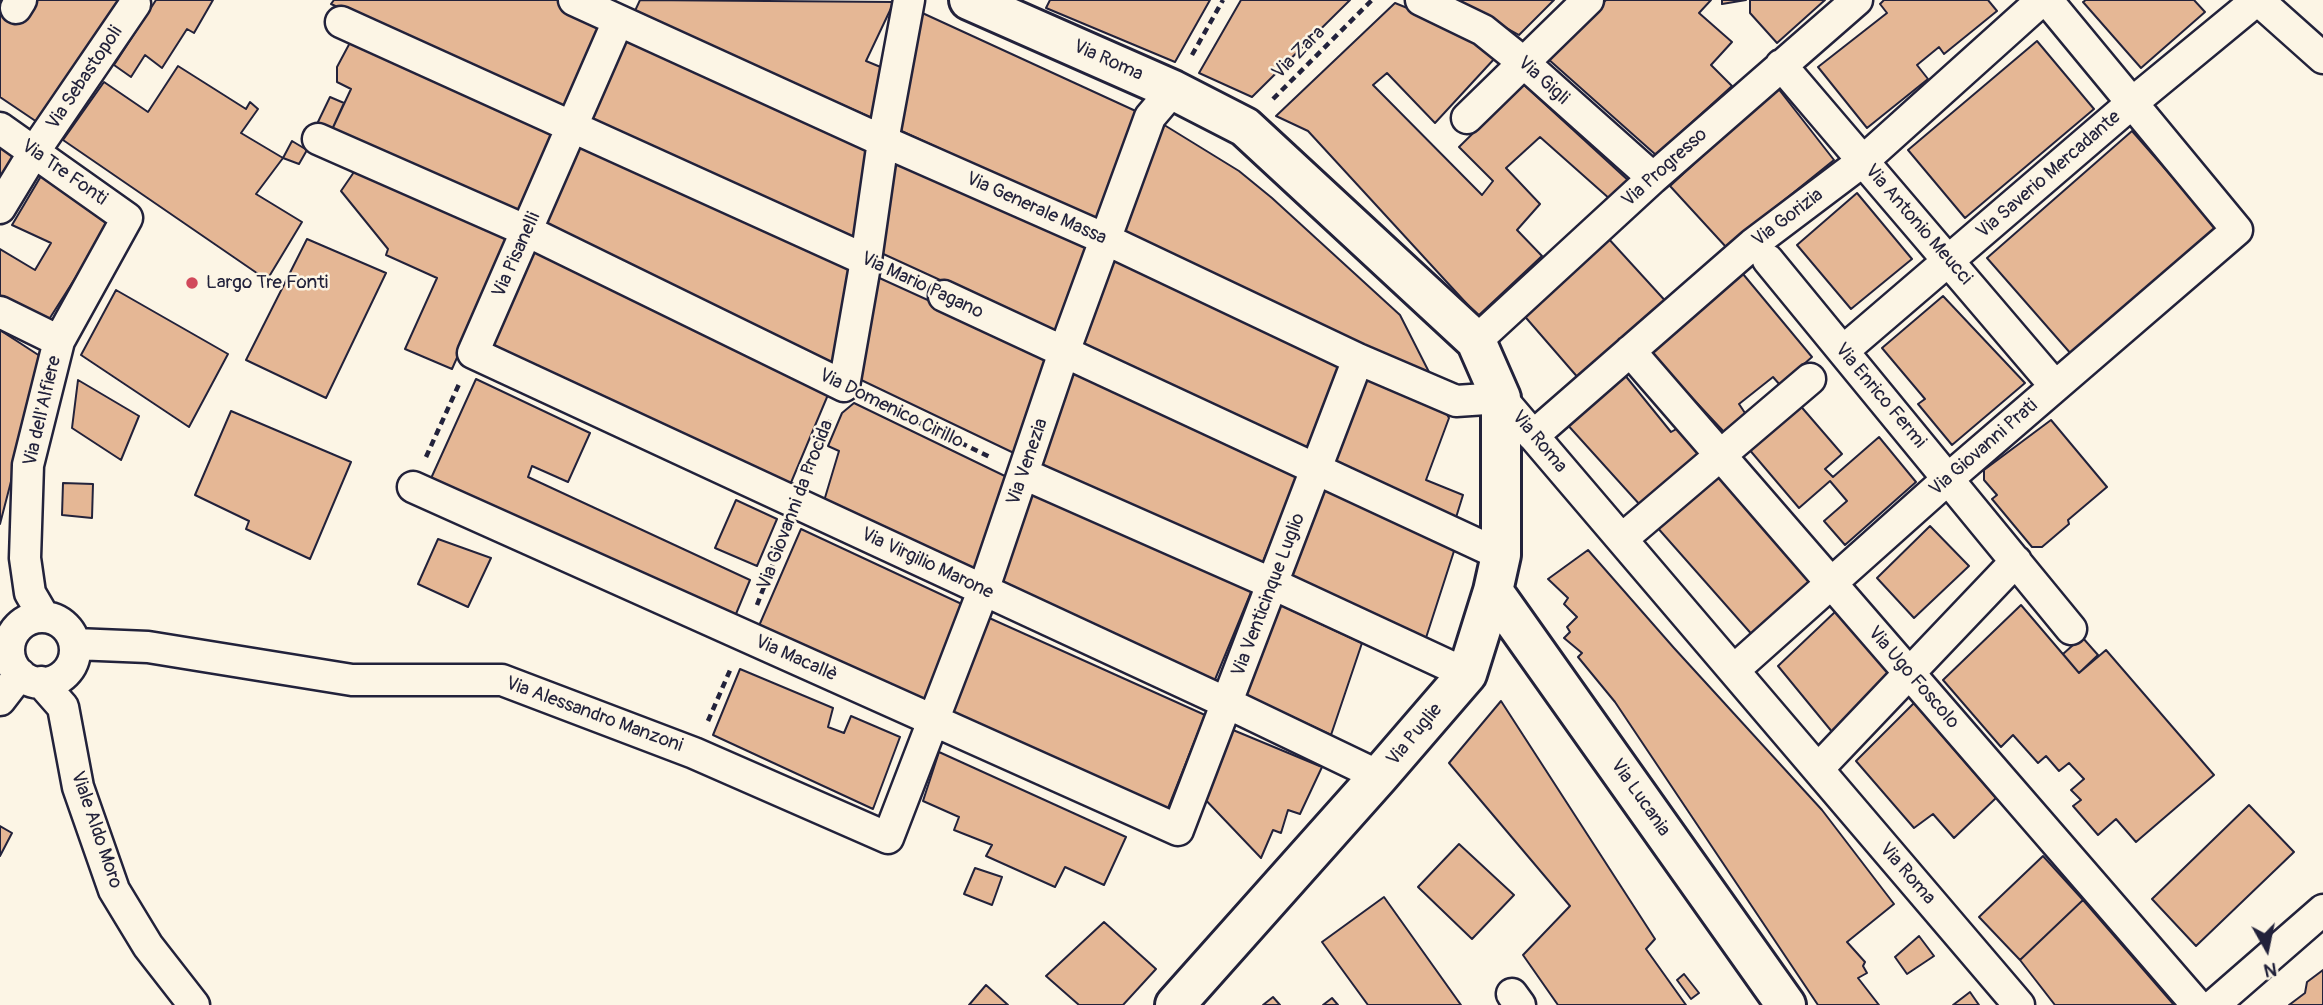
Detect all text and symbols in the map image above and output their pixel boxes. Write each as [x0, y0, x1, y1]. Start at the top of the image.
street label: Via Sebastopoli [42, 22, 128, 134]
street label: Via Zara [1268, 22, 1330, 84]
street label: Via Roma [1070, 36, 1146, 86]
street label: Via Gigli [1513, 52, 1573, 110]
street label: Via Saverio Mercadante [1972, 106, 2126, 244]
street label: Via Progresso [1618, 124, 1712, 212]
street label: Via Tre Fonti [17, 135, 111, 211]
street label: Via Antonio Meucci [1860, 160, 1976, 290]
street label: Via Generale Massa [962, 168, 1110, 250]
street label: Via Gorizia [1748, 184, 1828, 252]
street label: Via Pisanelli [488, 209, 546, 301]
street label: Via Mario Pagano [857, 248, 987, 324]
place label: Largo Tre Fonti [206, 272, 328, 294]
marker: Largo Tre Fonti [184, 275, 200, 291]
street label: Via Enrico Fermi [1830, 339, 1930, 453]
street label: Via dell'Alfiere [19, 354, 67, 468]
street label: Via Domenico Cirillo [815, 364, 967, 454]
street label: Via Giovanni Prati [1925, 395, 2043, 501]
street label: Via Roma [1506, 406, 1572, 478]
street label: Via Venezia [1003, 416, 1053, 508]
street label: Via Giovanni da Procida [753, 417, 839, 593]
street label: Via Venticinque Luglio [1227, 510, 1311, 680]
street label: Via Virgilio Marone [857, 523, 997, 605]
street label: Via Ugo Foscolo [1862, 622, 1964, 734]
street label: Via Macallè [751, 631, 841, 687]
street label: Via Alessandro Manzoni [502, 672, 686, 758]
street label: Via Puglie [1382, 699, 1448, 771]
street label: Via Lucania [1605, 755, 1675, 841]
street label: Viale Aldo Moro [65, 769, 127, 891]
street label: Via Roma [1874, 839, 1940, 909]
north arrow [2232, 914, 2302, 984]
text: N [2262, 957, 2279, 983]

